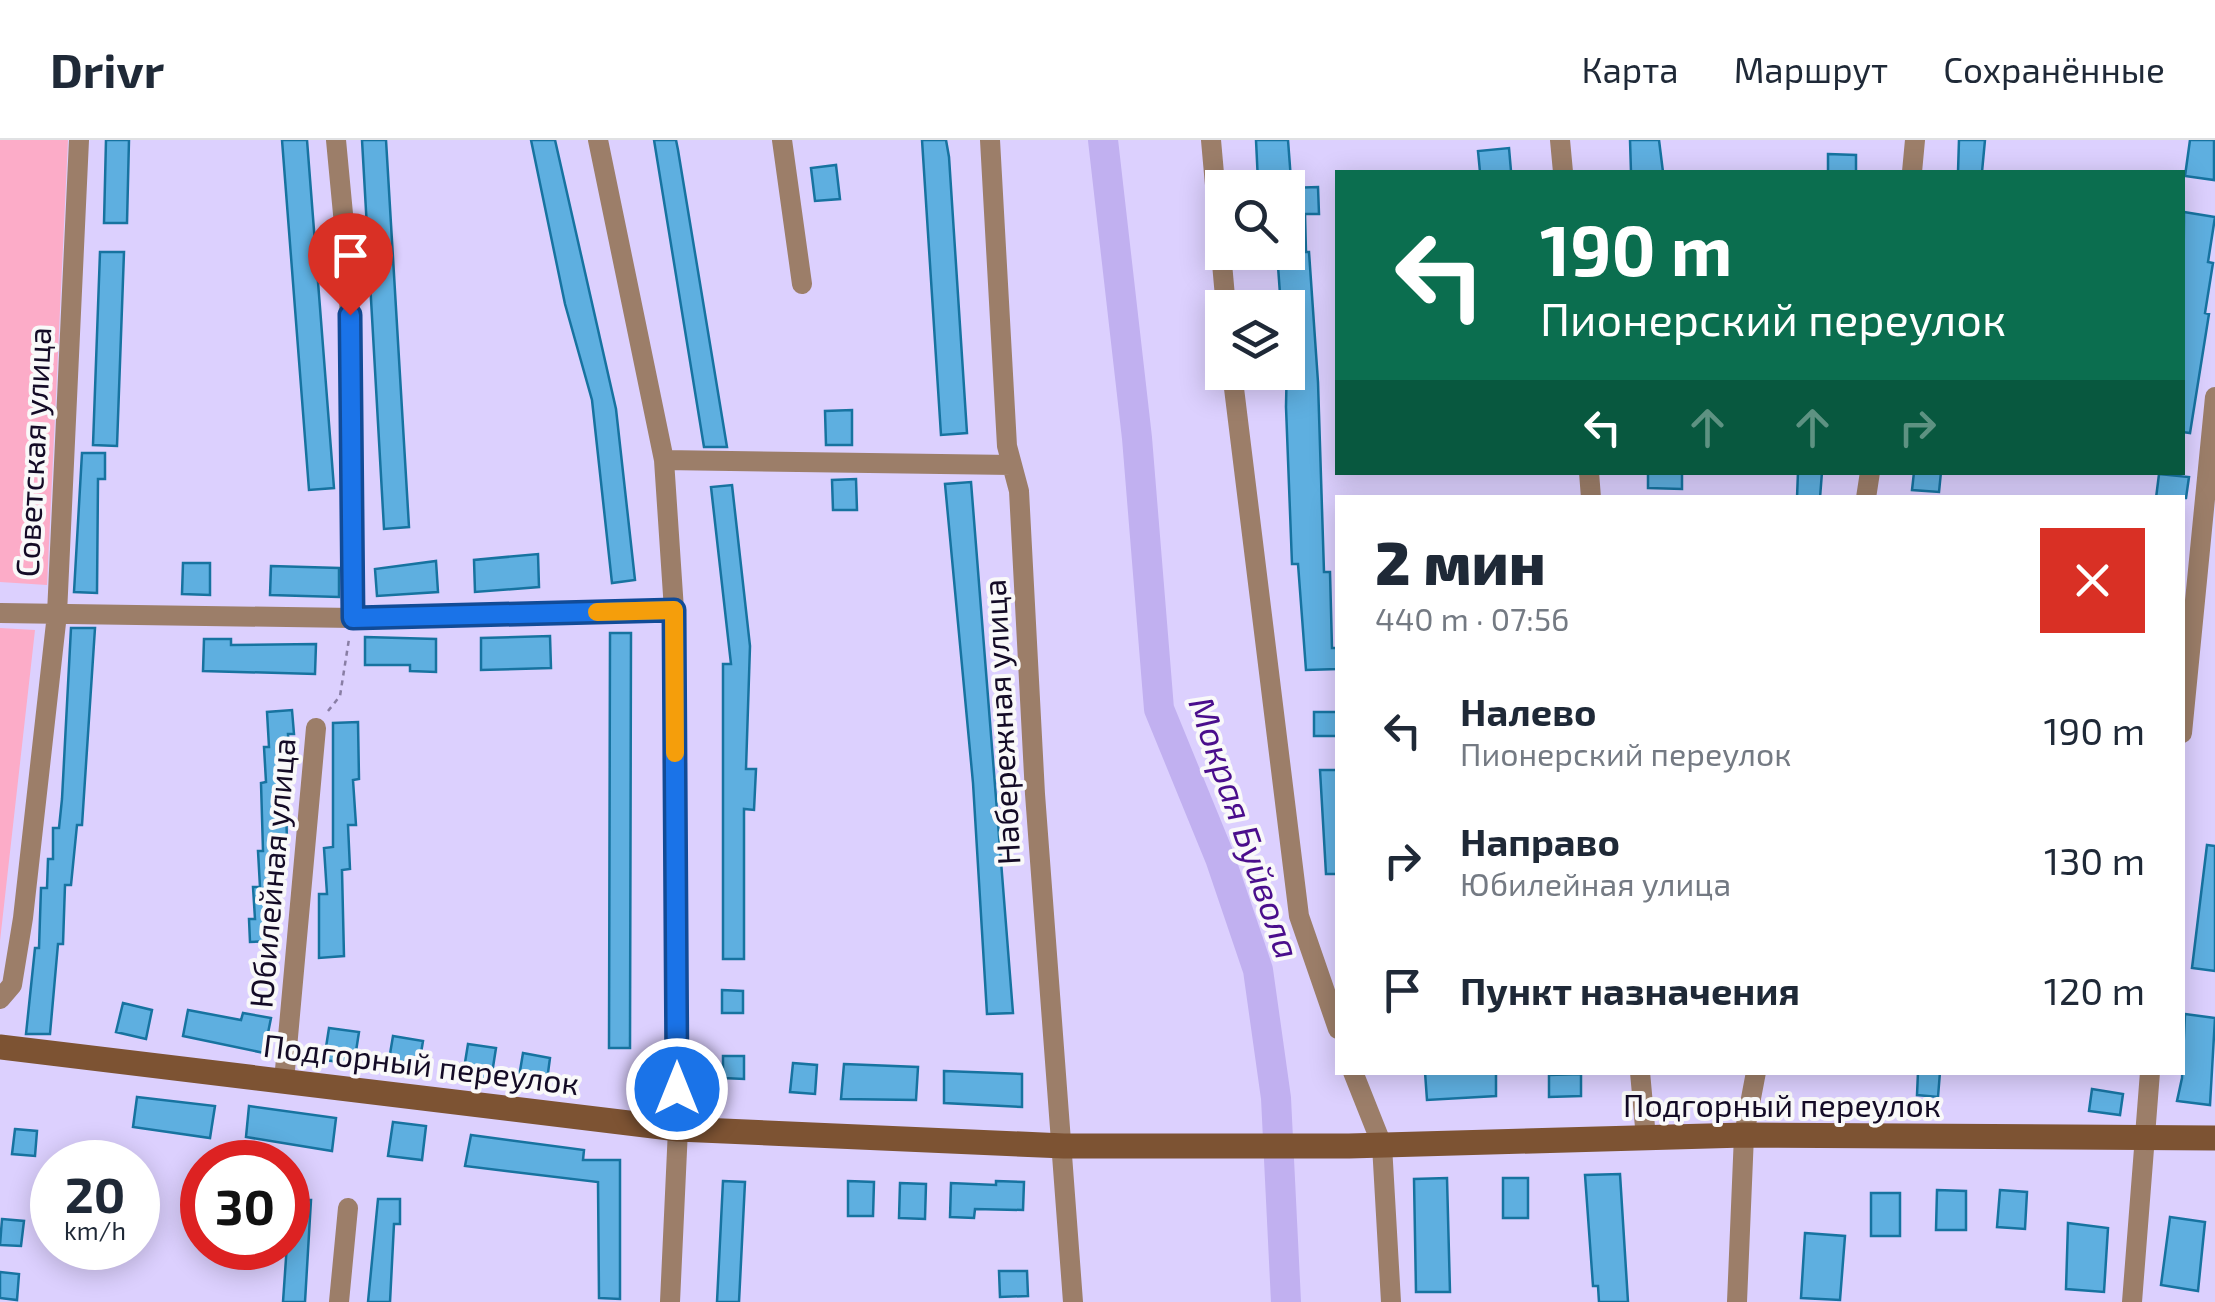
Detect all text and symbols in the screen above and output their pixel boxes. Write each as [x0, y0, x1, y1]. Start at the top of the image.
text: Drivr [50, 40, 164, 98]
text: Карта [1581, 48, 1679, 90]
text: Маршрут [1734, 48, 1888, 90]
text: Сохранённые [1943, 48, 2165, 90]
map controls [1205, 170, 1305, 390]
button: search [1205, 170, 1305, 270]
text: 190 m [1540, 206, 1733, 290]
icon: left [1375, 210, 1505, 340]
pin [308, 213, 393, 316]
icon: arrive [323, 228, 378, 283]
button: layers [1205, 290, 1305, 390]
text: Пионерский переулок [1540, 291, 2006, 345]
street label: Советская улица [6, 326, 59, 578]
icon: left [1575, 400, 1630, 455]
icon: ahead [1680, 400, 1735, 455]
icon: ahead [1785, 400, 1840, 455]
icon: right [1890, 400, 1945, 455]
text: 2 мин [1375, 525, 1546, 597]
button: close [2040, 528, 2145, 633]
street label: Набережная улица [974, 578, 1027, 866]
text: 440 m · 07:56 [1375, 599, 1569, 637]
text: Налево [1460, 688, 1596, 734]
water label: Мокрая Буйвола [1181, 691, 1310, 964]
icon: left [1375, 703, 1430, 758]
text: 190 m [2043, 707, 2145, 753]
text: Пионерский переулок [1460, 734, 1792, 772]
street label: Юбилейная улица [240, 736, 303, 1010]
text: Направо [1460, 818, 1620, 864]
icon: right [1375, 833, 1430, 888]
text: 130 m [2044, 837, 2145, 883]
text: Юбилейная улица [1460, 864, 1731, 902]
icon: arrive [1375, 963, 1430, 1018]
text: Пункт назначения [1460, 967, 1800, 1013]
text: 120 m [2044, 967, 2145, 1013]
street label: Подгорный переулок [261, 1025, 581, 1102]
position arrow [625, 1037, 729, 1141]
street label: Подгорный переулок [1623, 1085, 1941, 1124]
speed limit sign: 30 [180, 1140, 310, 1270]
text: 20 [65, 1163, 125, 1223]
text: km/h [64, 1215, 126, 1245]

